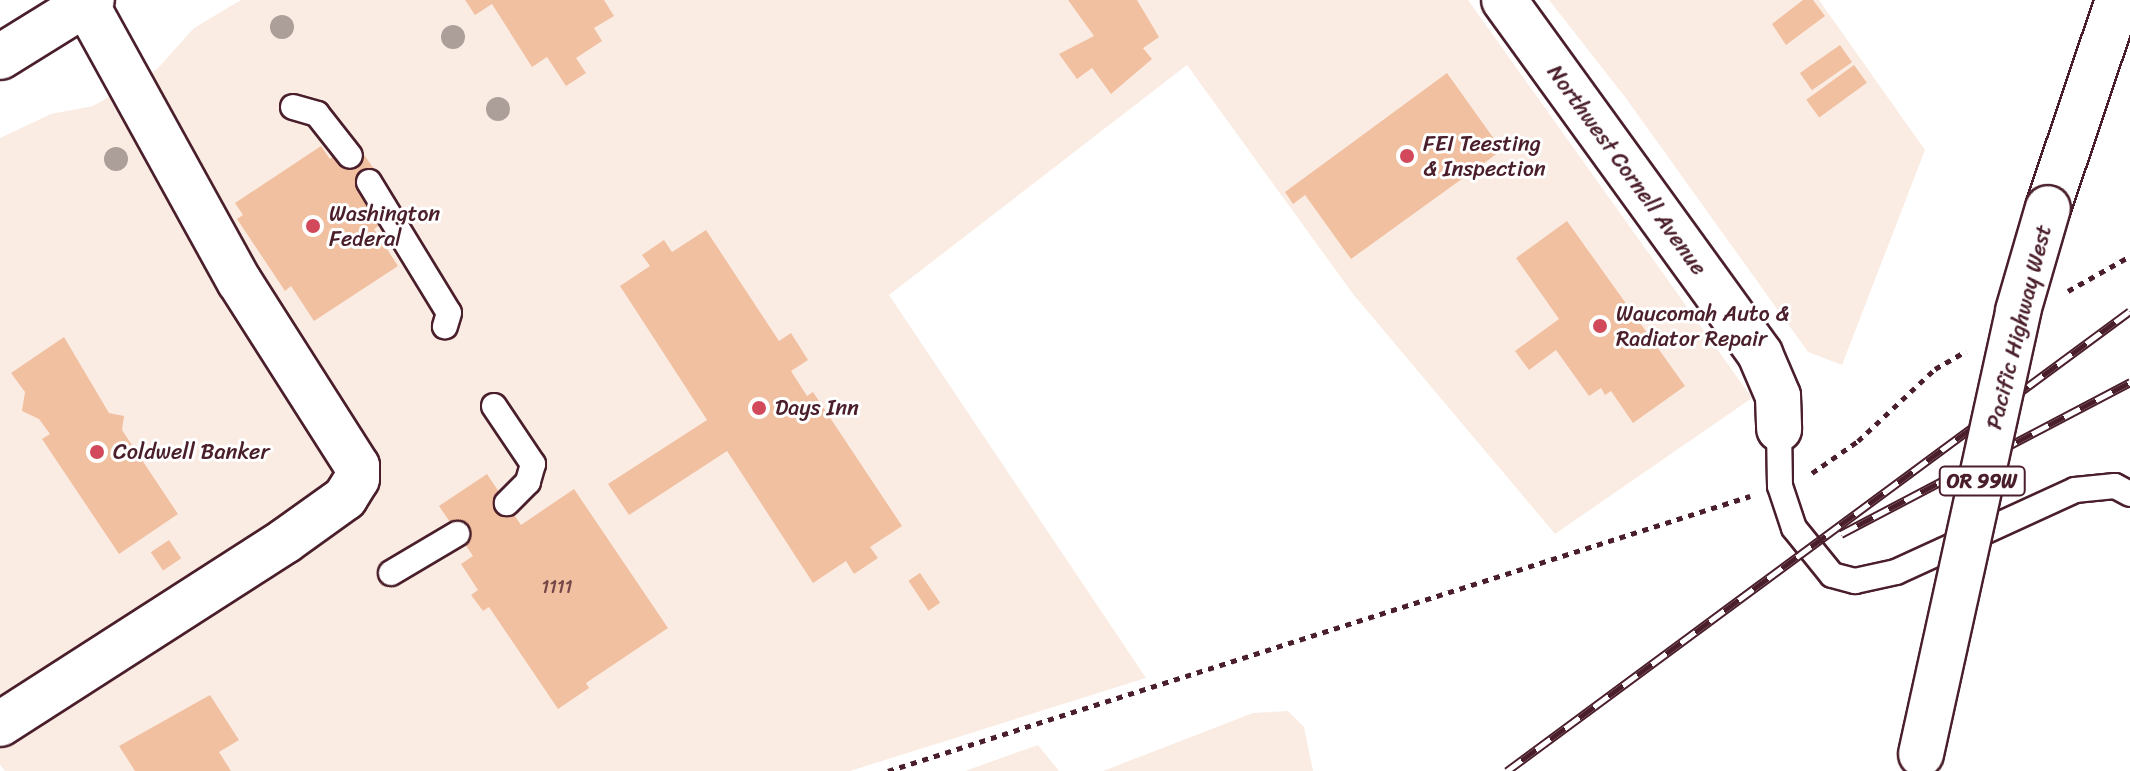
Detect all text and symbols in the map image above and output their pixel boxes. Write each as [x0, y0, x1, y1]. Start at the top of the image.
street label: Northwest Cornell Avenue [1542, 60, 1712, 280]
place label: FEI Teesting & Inspection [1423, 130, 1546, 182]
marker: FEI Teesting & Inspection [1398, 147, 1416, 165]
place label: Washington Federal [329, 200, 440, 252]
marker: Washington Federal [304, 217, 322, 235]
street label: Pacific Highway West [1981, 222, 2057, 432]
place label: Waucomah Auto & Radiator Repair [1616, 300, 1790, 352]
marker: Waucomah Auto & Radiator Repair [1591, 317, 1609, 335]
place label: Days Inn [775, 395, 859, 421]
marker: Days Inn [750, 399, 768, 417]
place label: Coldwell Banker [113, 439, 269, 465]
marker: Coldwell Banker [88, 443, 106, 461]
road number: OR 99W [1938, 465, 2026, 497]
house number: 1111 [542, 576, 572, 598]

